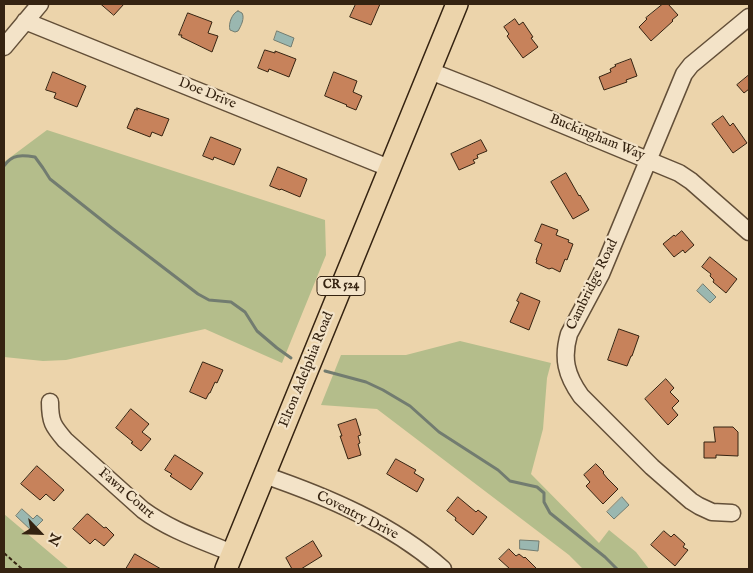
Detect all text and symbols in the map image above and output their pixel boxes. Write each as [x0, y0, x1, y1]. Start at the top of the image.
street label: Doe Drive [176, 75, 238, 113]
street label: Buckingham Way [547, 111, 647, 165]
street label: Cambridge Road [564, 237, 622, 333]
road number: CR 524 [317, 276, 365, 296]
street label: Elton Adelphia Road [276, 310, 338, 430]
street label: Fawn Court [94, 465, 158, 523]
street label: Coventry Drive [313, 488, 401, 544]
north arrow [15, 508, 65, 558]
text: N [43, 530, 64, 548]

